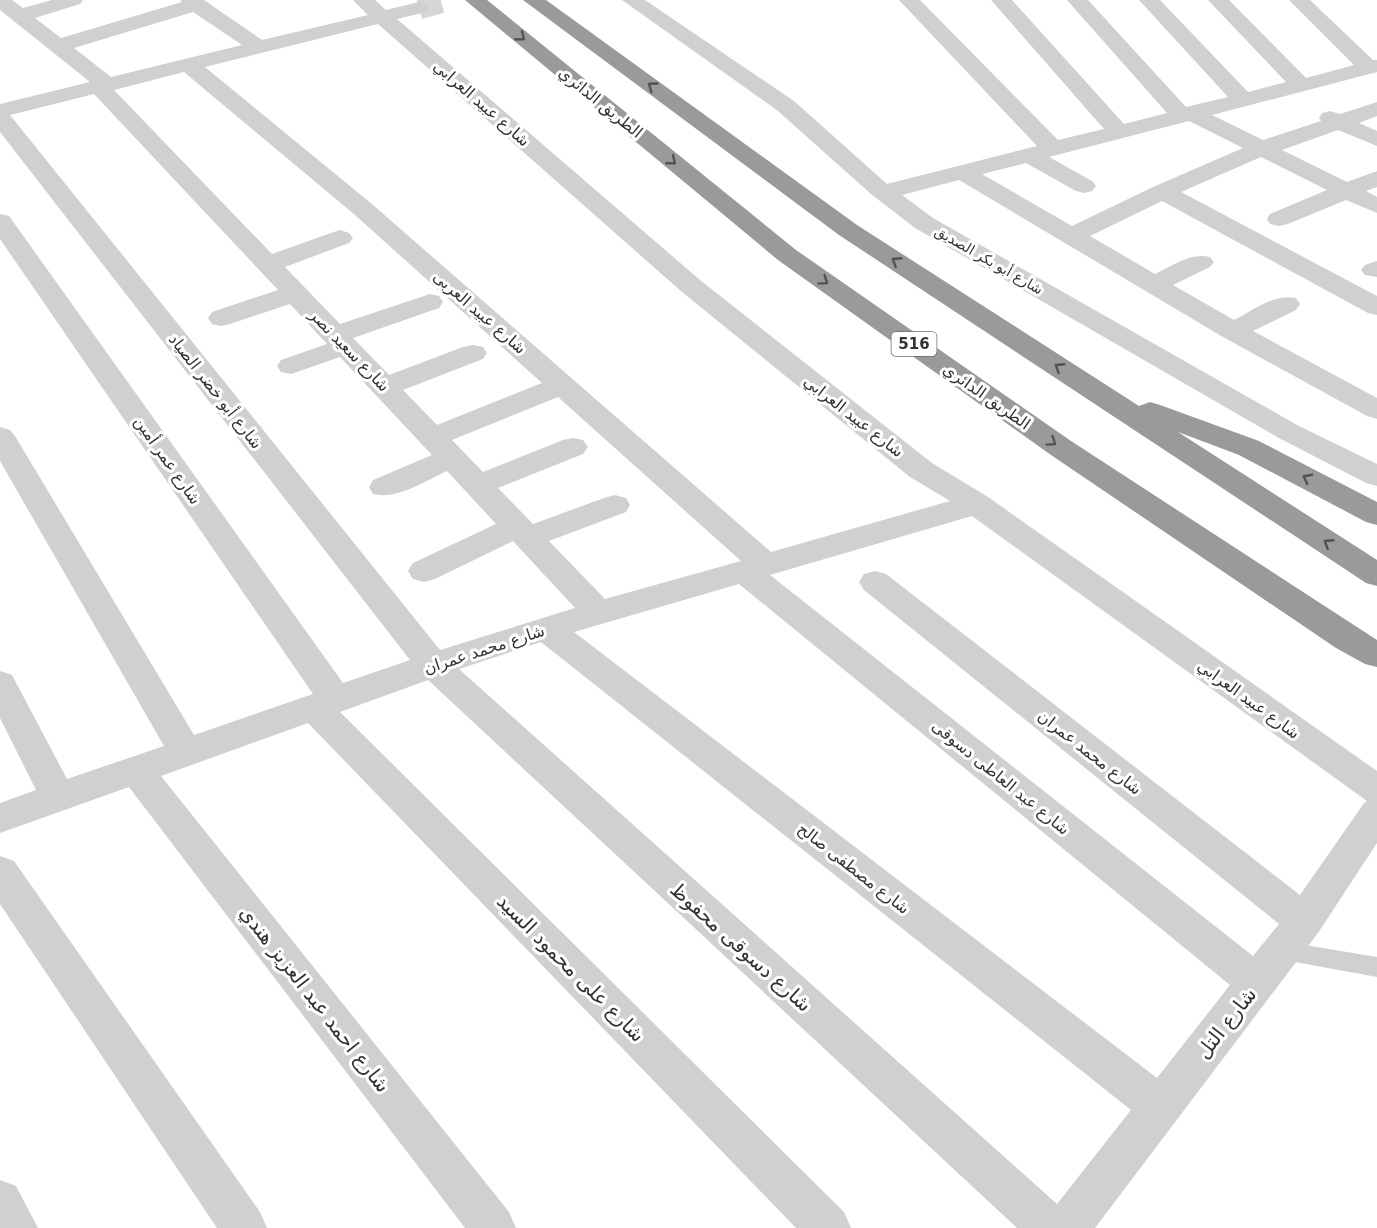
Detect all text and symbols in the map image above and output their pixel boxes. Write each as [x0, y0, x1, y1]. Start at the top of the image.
one-way arrow [514, 30, 525, 41]
street label: شارع عبيد العرابي [429, 56, 534, 151]
street label: الطريق الدائري [554, 63, 646, 143]
one-way arrow [647, 83, 658, 94]
one-way arrow [665, 153, 676, 164]
street label: شارع أبو بكر الصديق [932, 222, 1046, 298]
one-way arrow [892, 257, 903, 268]
street label: شارع عبيد العربى [429, 267, 530, 359]
one-way arrow [818, 274, 829, 285]
street label: شارع سعيد نصر [304, 304, 394, 396]
street label: شارع أبو خضر الصياد [164, 329, 267, 453]
road number: 516 [892, 332, 936, 356]
street label: الطريق الدائري [939, 359, 1034, 434]
one-way arrow [1055, 363, 1065, 375]
street label: شارع عبيد العرابي [799, 372, 907, 462]
street label: شارع عمر أمين [129, 412, 206, 509]
one-way arrow [1046, 435, 1057, 446]
one-way arrow [1302, 474, 1313, 485]
one-way arrow [1324, 538, 1334, 550]
street label: شارع محمد عمران [421, 621, 547, 679]
street label: شارع عبيد العرابي [1193, 656, 1303, 744]
street label: شارع محمد عمران [1034, 706, 1145, 799]
street label: شارع عبد العاطى دسوقى [927, 716, 1073, 839]
street label: شارع مصطفى صالح [793, 819, 913, 919]
street label: شارع دسوقى محفوظ [665, 877, 817, 1017]
street label: شارع على محمود السيد [492, 889, 650, 1047]
street label: شارع احمد عبد العزيز هندي [234, 901, 395, 1098]
street label: شارع التل [1191, 983, 1261, 1063]

